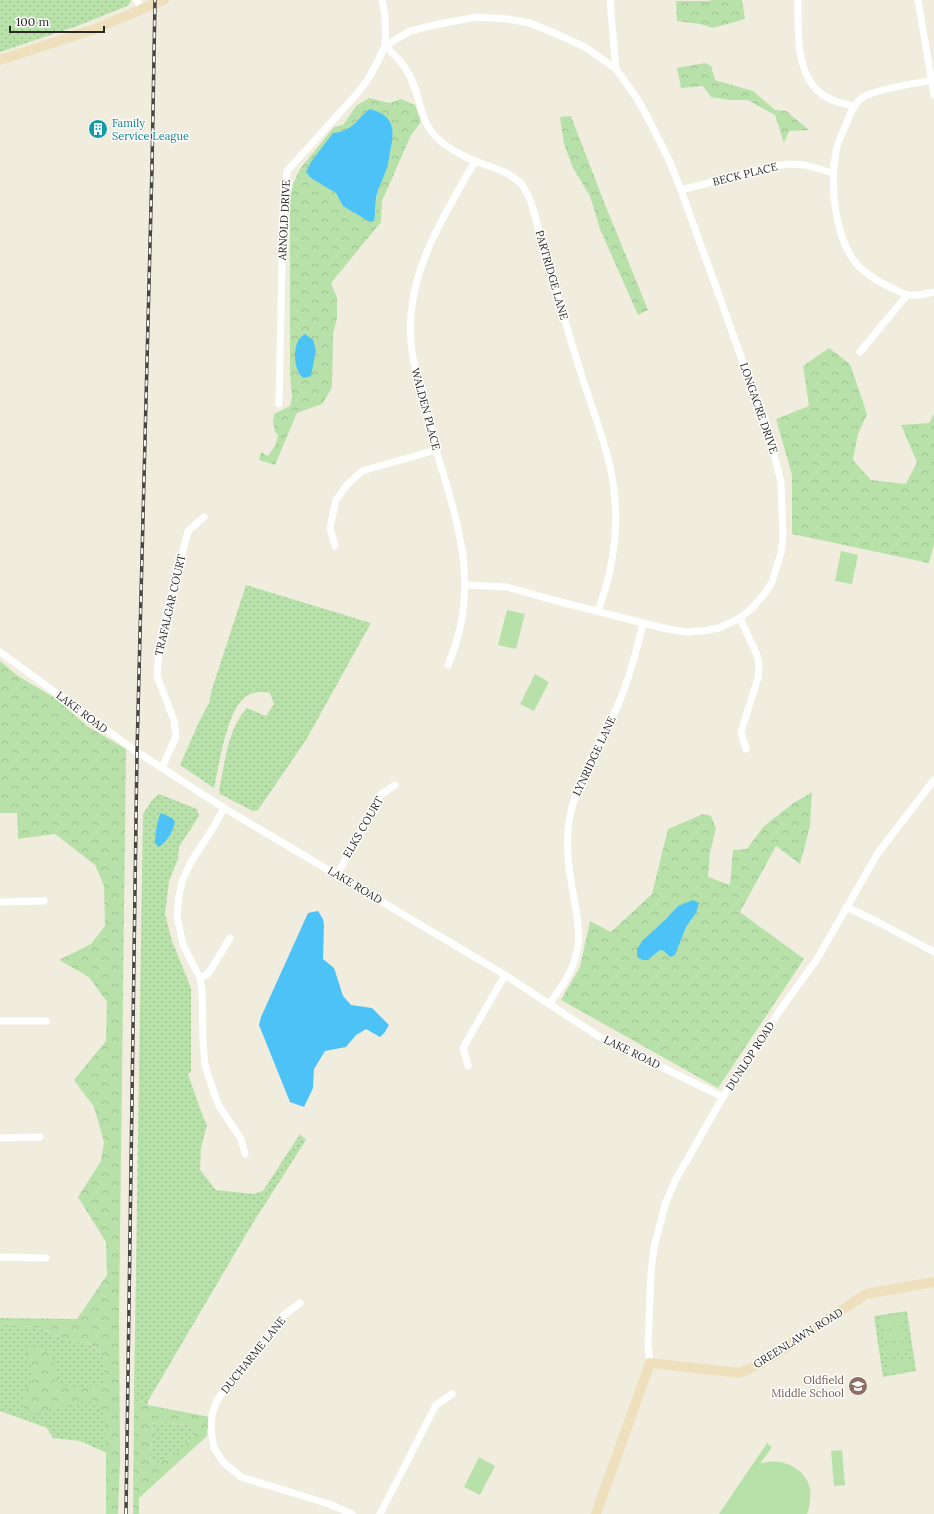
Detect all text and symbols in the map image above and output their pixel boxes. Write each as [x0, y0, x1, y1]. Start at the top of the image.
scale bar [10, 8, 104, 34]
text: 100 m [16, 14, 49, 29]
place label: Family Service League [112, 116, 189, 143]
building icon: Family Service League [87, 118, 109, 140]
street label: BECK PLACE [711, 159, 779, 189]
street label: ARNOLD DRIVE [275, 179, 293, 262]
street label: PARTRIDGE LANE [532, 229, 572, 322]
street label: LONGACRE DRIVE [737, 361, 781, 455]
street label: WALDEN PLACE [408, 366, 444, 452]
street label: TRAFALGAR COURT [152, 553, 188, 657]
street label: LAKE ROAD [53, 688, 111, 736]
street label: LYNRIDGE LANE [569, 714, 619, 798]
street label: ELKS COURT [340, 794, 386, 860]
street label: LAKE ROAD [325, 863, 385, 907]
street label: DUNLOP ROAD [722, 1019, 778, 1093]
street label: LAKE ROAD [601, 1032, 663, 1072]
street label: GREENLAWN ROAD [751, 1305, 845, 1371]
street label: DUCHARME LANE [218, 1314, 288, 1396]
place label: Oldfield Middle School [771, 1373, 844, 1400]
school or university icon: Oldfield Middle School [847, 1375, 869, 1397]

